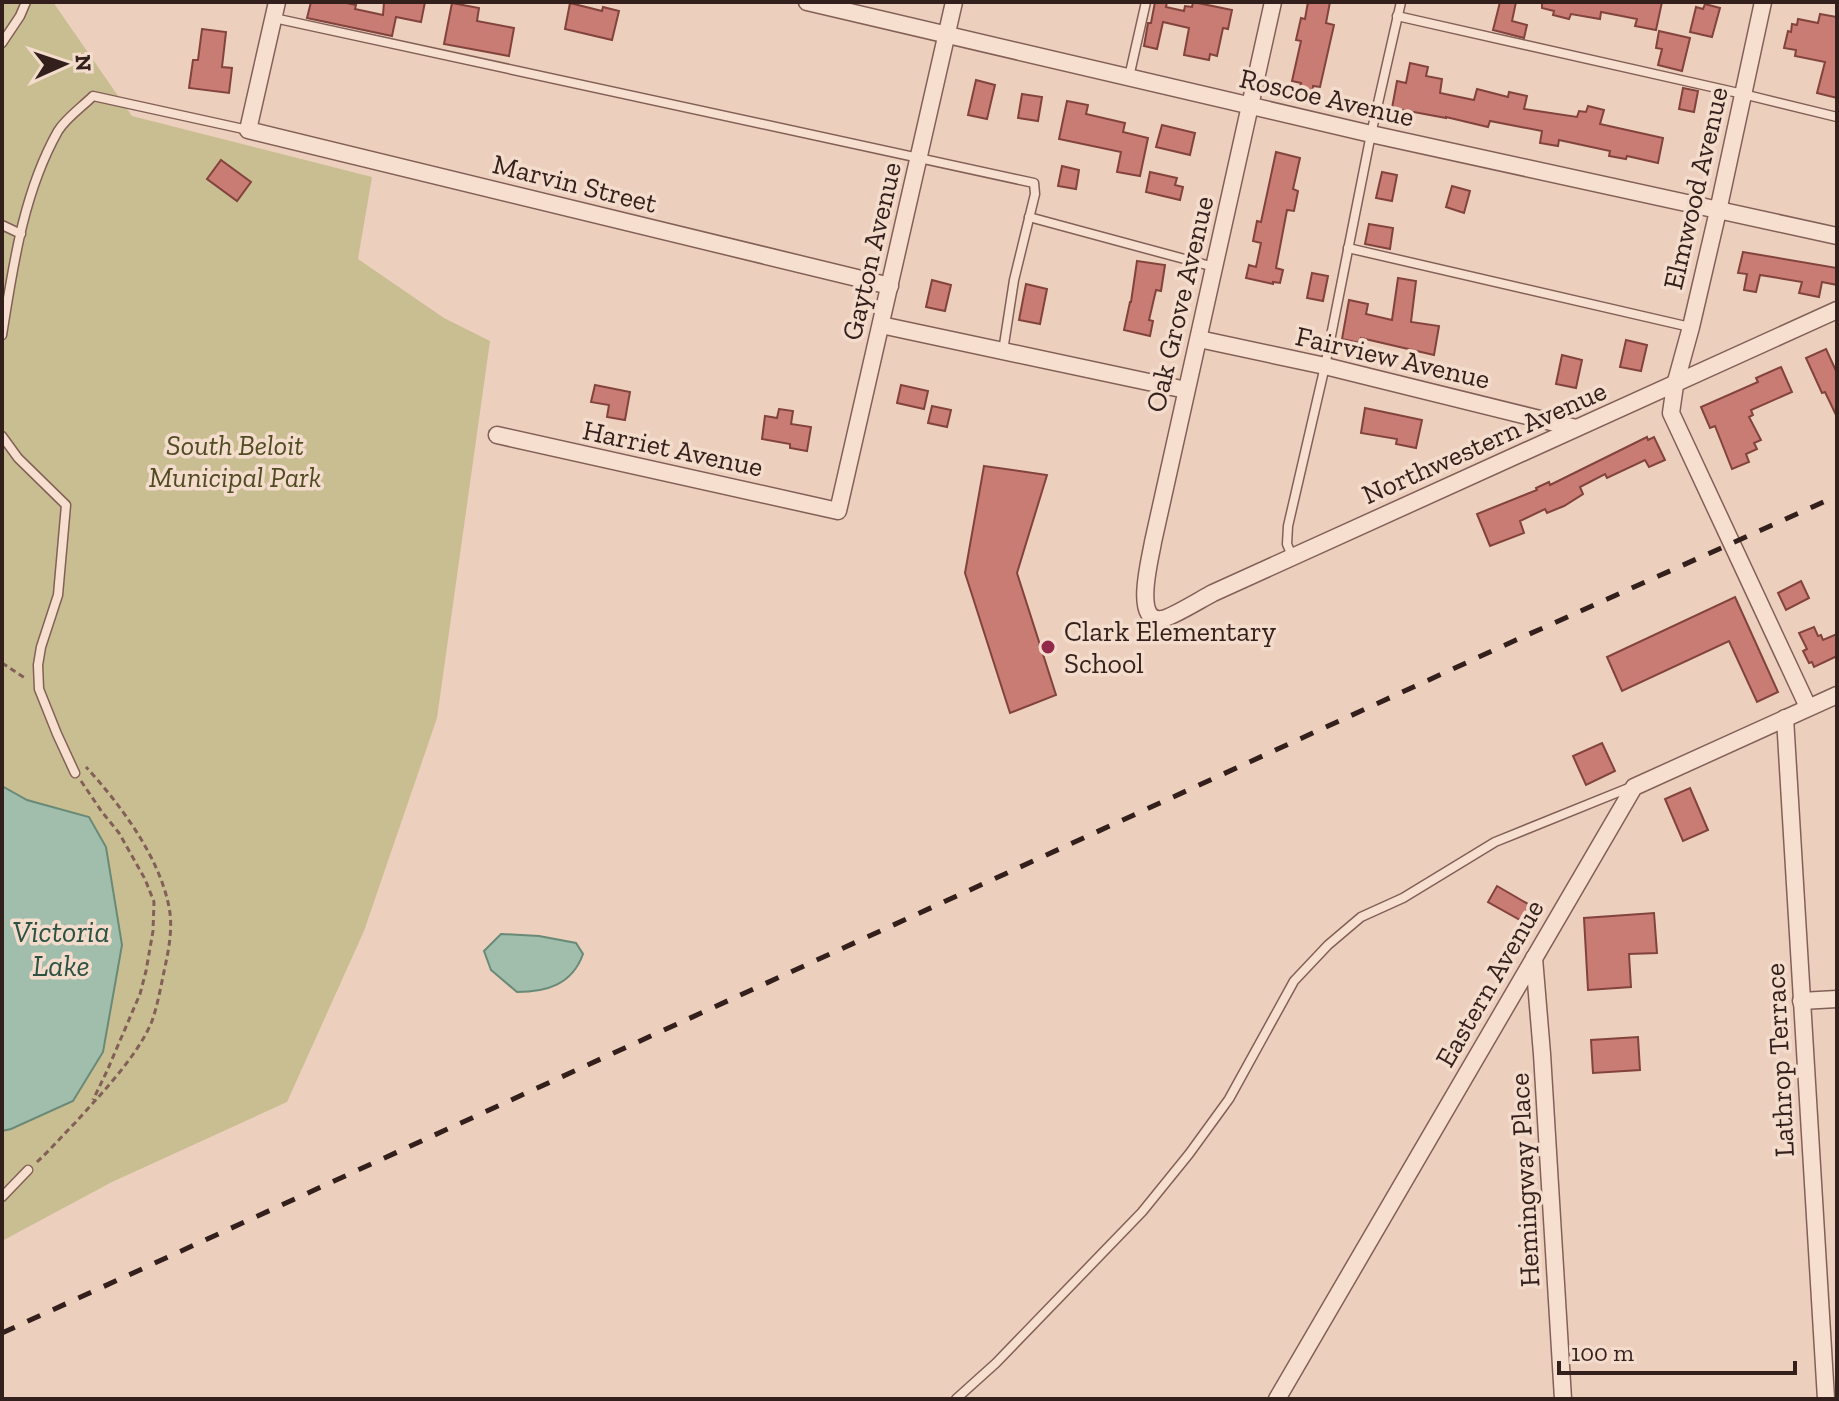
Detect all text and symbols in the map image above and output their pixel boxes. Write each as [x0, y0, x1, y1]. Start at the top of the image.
north arrow [24, 24, 104, 104]
text: N [70, 54, 97, 72]
street label: Roscoe Avenue [1236, 61, 1417, 134]
street label: Elmwood Avenue [1656, 84, 1735, 293]
street label: Marvin Street [489, 147, 661, 220]
street label: Gayton Avenue [835, 159, 908, 343]
street label: Oak Grove Avenue [1139, 193, 1220, 415]
street label: Fairview Avenue [1293, 319, 1493, 396]
street label: Northwestern Avenue [1357, 374, 1611, 511]
street label: Harriet Avenue [580, 413, 766, 484]
park label: South Beloit Municipal Park [149, 429, 321, 494]
place label: Clark Elementary School [1064, 615, 1277, 680]
marker: Clark Elementary School [1039, 638, 1057, 656]
street label: Eastern Avenue [1428, 894, 1551, 1073]
water label: Victoria Lake [12, 914, 110, 984]
street label: Lathrop Terrace [1758, 962, 1801, 1158]
street label: Hemingway Place [1502, 1072, 1547, 1288]
scale bar [1559, 1325, 1795, 1375]
text: 100 m [1571, 1338, 1634, 1367]

